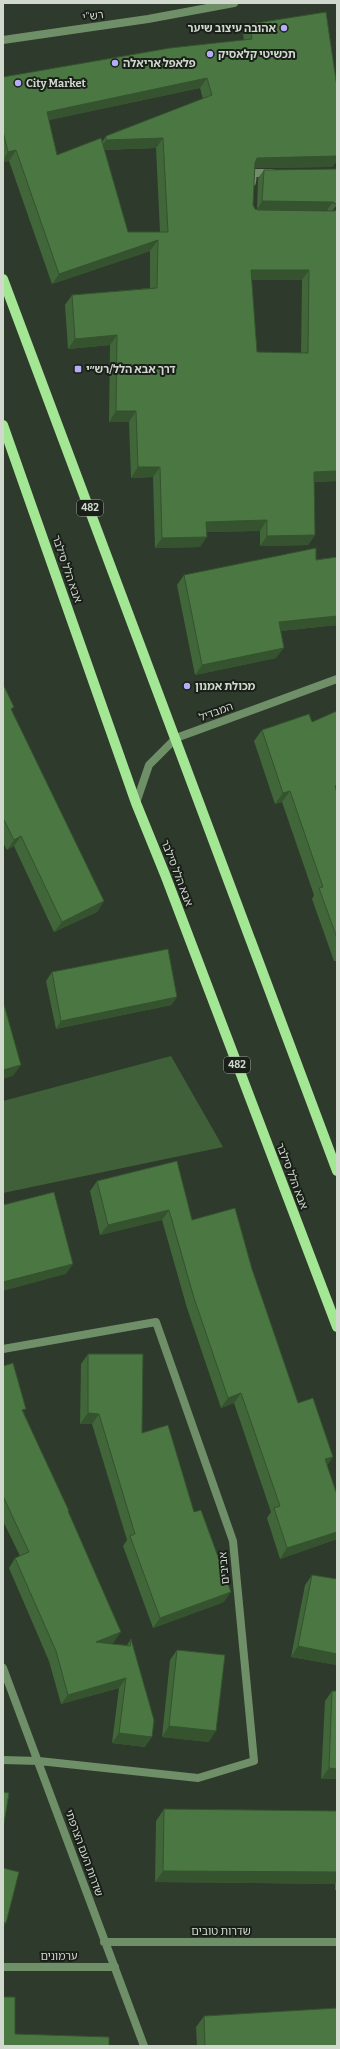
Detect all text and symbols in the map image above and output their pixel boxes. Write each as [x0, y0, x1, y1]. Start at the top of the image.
street label: רש"י [82, 8, 104, 24]
place label: אהובה עיצוב שיער [188, 22, 277, 35]
marker: אהובה עיצוב שיער [279, 23, 289, 33]
place label: תכשיטי קלאסיק [218, 48, 296, 61]
marker: תכשיטי קלאסיק [205, 49, 215, 59]
place label: פלאפל אריאלה [123, 57, 196, 70]
marker: פלאפל אריאלה [110, 58, 120, 68]
place label: City Market [26, 77, 86, 90]
marker: City Market [13, 78, 23, 88]
place label: דרך אבא הלל/רש״י [86, 363, 176, 376]
marker: דרך אבא הלל/רש״י [73, 364, 83, 374]
road number: 482 [77, 500, 103, 516]
street label: אבא הלל סילבר [49, 534, 85, 604]
place label: מכולת אמנון [195, 680, 256, 693]
marker: מכולת אמנון [182, 681, 192, 691]
street label: המבדיל [197, 700, 235, 724]
street label: אבא הלל סילבר [158, 838, 196, 908]
road number: 482 [224, 1057, 250, 1073]
street label: אבא הלל סילבר [273, 1141, 311, 1211]
street label: אביבים [216, 1551, 232, 1585]
street label: שדרות העם הצרפתי [62, 1808, 106, 1898]
street label: שדרות טובים [191, 1925, 251, 1938]
street label: ערמונים [40, 1950, 78, 1963]

